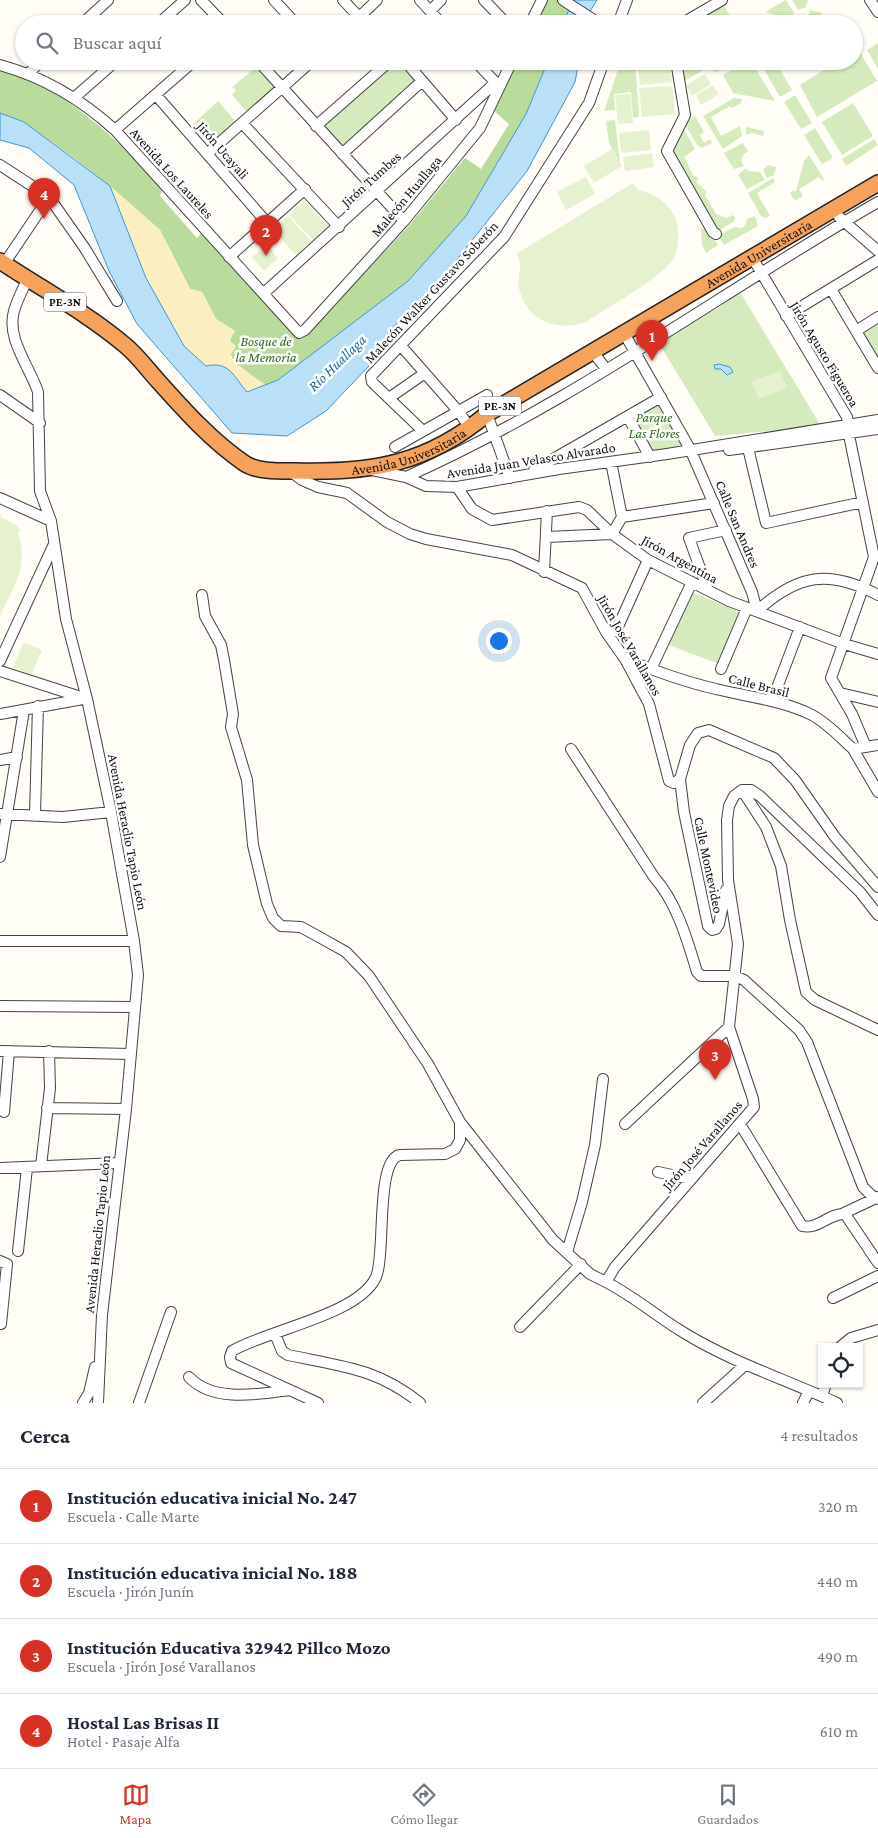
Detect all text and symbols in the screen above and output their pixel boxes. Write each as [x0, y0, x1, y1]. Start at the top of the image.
search box [15, 15, 863, 70]
icon: search [33, 29, 61, 57]
text: Buscar aquí [73, 32, 162, 53]
street label: Jirón Ucayali [192, 116, 253, 182]
street label: Avenida Los Laureles [127, 124, 217, 222]
street label: Jirón Tumbes [336, 148, 404, 211]
street label: Malecón Huallaga [367, 152, 445, 240]
pin: 4 [28, 178, 60, 219]
pin: 2 [250, 215, 282, 256]
street label: Avenida Universitaria [702, 216, 815, 291]
street label: Malecón Walker Gustavo Soberón [361, 217, 501, 366]
road number: PE-3N [44, 292, 86, 312]
street label: Jirón Agusto Figueroa [786, 297, 863, 410]
pin: 1 [636, 320, 668, 361]
water label: Río Huallaga [305, 332, 370, 395]
park label: Bosque de la Memoria [235, 333, 297, 365]
road number: PE-3N [479, 396, 521, 416]
park label: Parque Las Flores [628, 409, 680, 441]
street label: Avenida Universitaria [351, 424, 469, 478]
street label: Avenida Juan Velasco Alvarado [446, 439, 617, 481]
street label: Calle San Andres [712, 478, 764, 570]
street label: Jirón Argentina [637, 530, 722, 587]
street label: Jirón José Varallanos [594, 590, 665, 698]
your location [486, 628, 512, 654]
street label: Calle Brasil [727, 670, 792, 700]
street label: Avenida Heraclio Tapio León [105, 753, 151, 912]
street label: Calle Montevideo [691, 815, 727, 915]
pin: 3 [699, 1039, 731, 1080]
street label: Jirón José Varallanos [657, 1097, 745, 1195]
street label: Avenida Heraclio Tapio León [81, 1154, 113, 1314]
map controls [818, 1343, 863, 1388]
button: locate [818, 1343, 863, 1388]
text: Cerca [20, 1424, 70, 1448]
text: 4 resultados [780, 1427, 858, 1444]
text: Institución educativa inicial No. 247 [67, 1487, 357, 1508]
text: 1 [33, 1498, 39, 1515]
text: 320 m [818, 1498, 858, 1515]
text: Escuela · Calle Marte [67, 1508, 199, 1525]
text: Institución educativa inicial No. 188 [67, 1562, 358, 1583]
text: 2 [32, 1573, 40, 1590]
text: 440 m [817, 1573, 858, 1590]
text: Escuela · Jirón Junín [67, 1583, 194, 1600]
text: Institución Educativa 32942 Pillco Mozo [67, 1637, 391, 1658]
text: 3 [32, 1648, 40, 1665]
text: 490 m [817, 1648, 858, 1665]
text: Escuela · Jirón José Varallanos [67, 1658, 256, 1675]
text: Hostal Las Brisas II [67, 1712, 219, 1733]
text: 4 [32, 1723, 40, 1740]
text: 610 m [820, 1723, 858, 1740]
text: Hotel · Pasaje Alfa [67, 1733, 180, 1750]
tab: Mapa [120, 1781, 151, 1827]
tab: Cómo llegar [391, 1781, 458, 1827]
tab: Guardados [697, 1781, 758, 1827]

